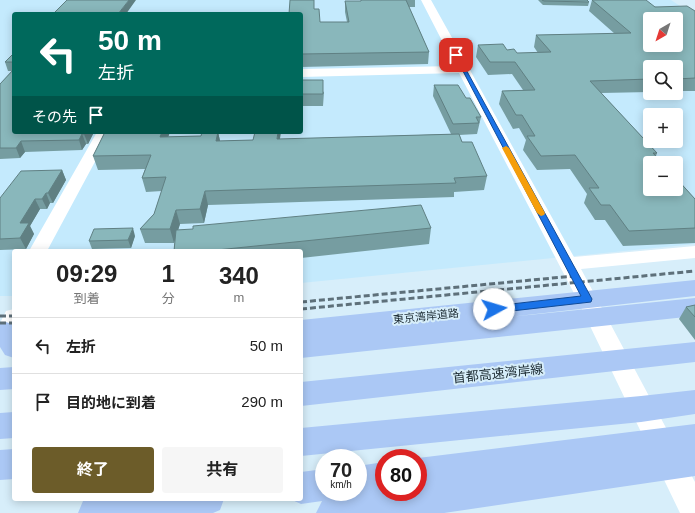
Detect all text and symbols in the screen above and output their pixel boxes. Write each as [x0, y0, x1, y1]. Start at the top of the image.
north arrow [643, 12, 683, 52]
map controls [643, 12, 683, 196]
text: 50 m [98, 25, 162, 56]
icon: left [32, 28, 84, 80]
pin [439, 38, 473, 72]
icon: arrive [445, 44, 467, 66]
button: search [643, 60, 683, 100]
text: 左折 [98, 63, 134, 83]
icon: arrive [85, 104, 107, 126]
text: その先 [32, 108, 77, 125]
button: + [643, 108, 683, 148]
button: − [643, 156, 683, 196]
text: 09:29 [56, 260, 117, 287]
text: 1 [161, 260, 175, 287]
text: 340 [219, 262, 259, 289]
position arrow [473, 288, 515, 330]
text: m [233, 290, 244, 305]
text: 到着 [74, 291, 100, 306]
text: 分 [162, 291, 175, 306]
street label: 東京湾岸道路 [393, 307, 459, 325]
icon: left [32, 335, 54, 357]
text: 50 m [250, 337, 283, 354]
text: 左折 [66, 338, 96, 355]
street label: 首都高速湾岸線 [452, 361, 544, 386]
icon: arrive [32, 391, 54, 413]
text: 290 m [241, 393, 283, 410]
text: 目的地に到着 [66, 394, 156, 411]
button: 終了 [32, 447, 154, 493]
button: 共有 [162, 447, 283, 493]
speed limit sign: 80 [375, 449, 427, 501]
text: 70 [330, 459, 352, 481]
text: km/h [330, 479, 352, 490]

